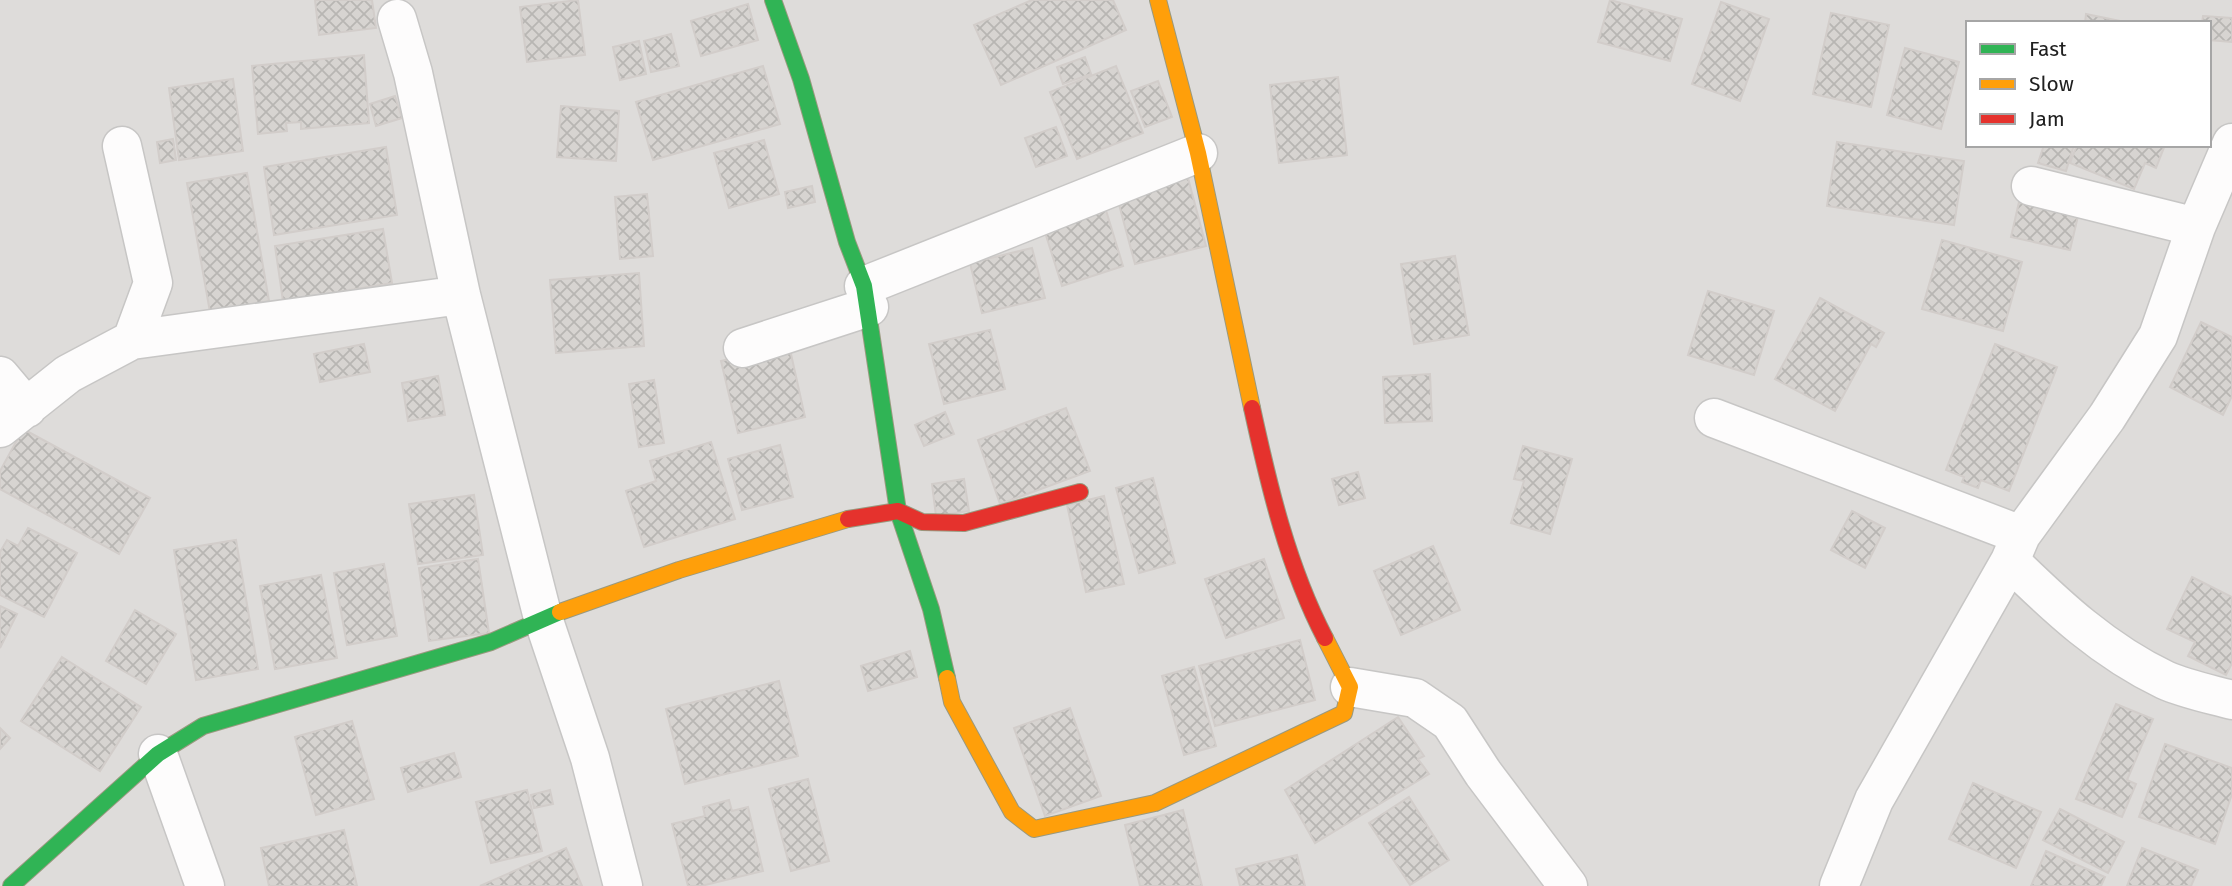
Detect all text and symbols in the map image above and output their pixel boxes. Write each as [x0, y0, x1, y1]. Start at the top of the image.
legend [1966, 21, 2211, 147]
text: Fast [2029, 36, 2067, 62]
text: Slow [2029, 71, 2074, 97]
text: Jam [2029, 106, 2065, 132]

